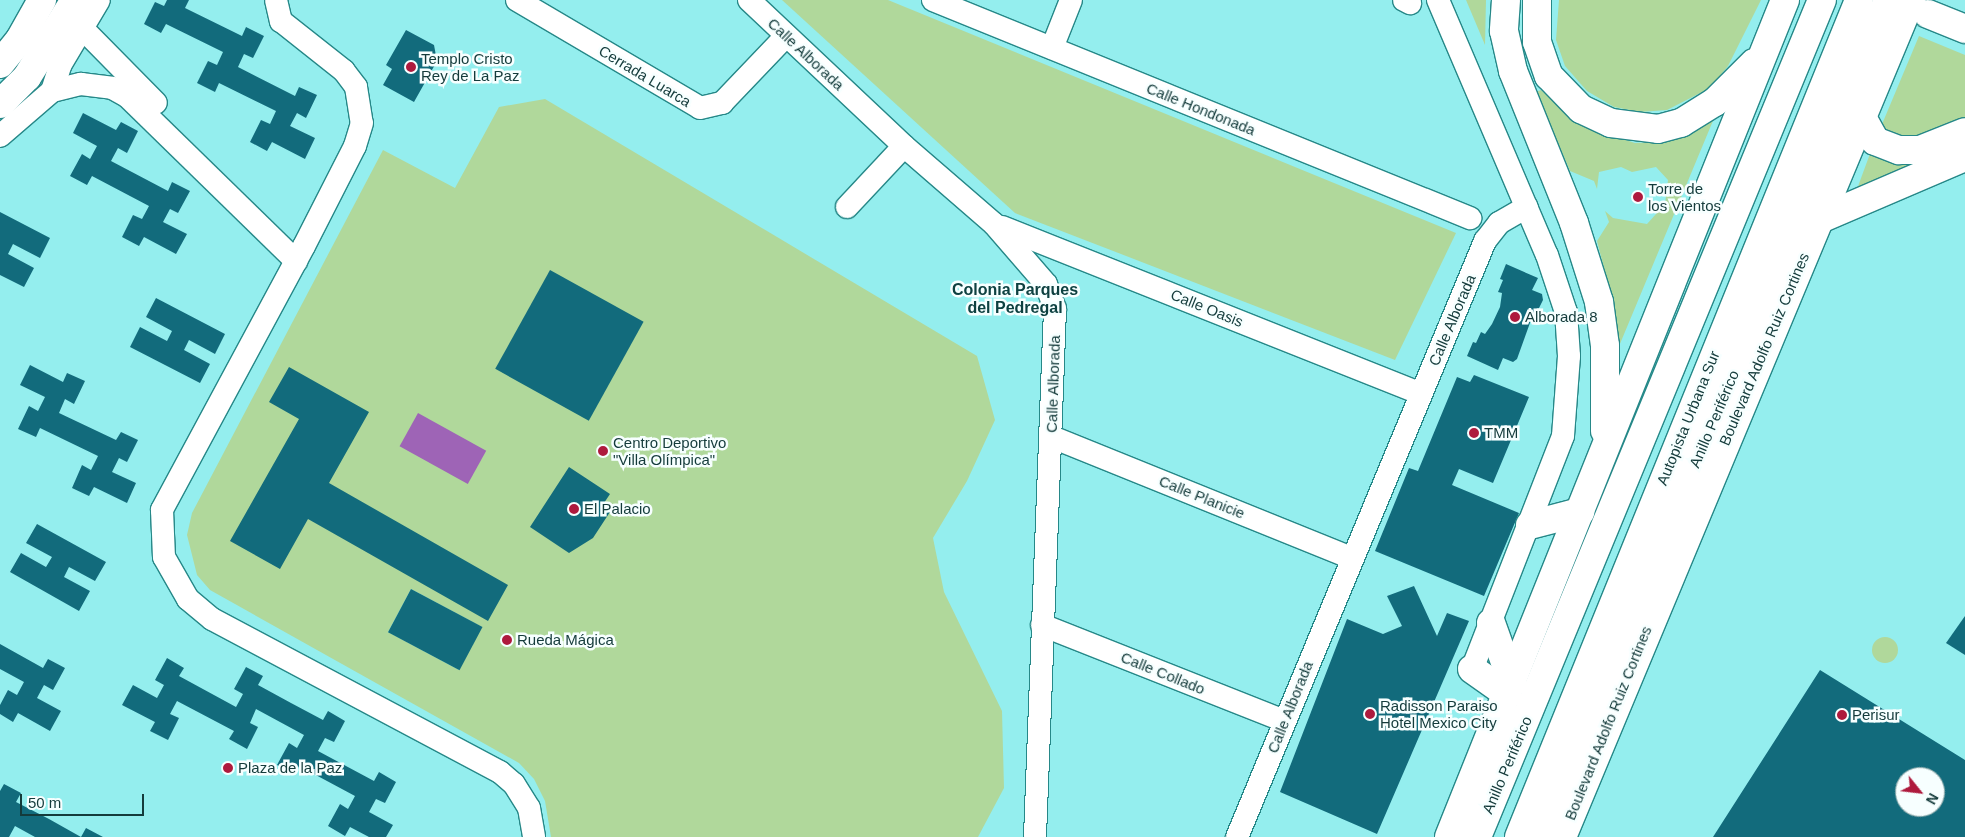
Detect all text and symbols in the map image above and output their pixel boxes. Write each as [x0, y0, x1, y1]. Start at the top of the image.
street label: Calle Alborada [764, 14, 848, 94]
street label: Cerrada Luarca [596, 41, 694, 111]
place label: Templo Cristo Rey de La Paz [421, 49, 519, 84]
marker: Templo Cristo Rey de La Paz [405, 61, 417, 73]
street label: Calle Hondonada [1144, 79, 1258, 139]
place label: Torre de los Vientos [1648, 179, 1721, 214]
marker: Torre de los Vientos [1632, 191, 1644, 203]
street label: Boulevard Adolfo Ruiz Cortines [1715, 250, 1813, 448]
street label: Calle Alborada [1424, 271, 1480, 369]
district label: Colonia Parques del Pedregal [952, 280, 1078, 318]
street label: Calle Oasis [1168, 285, 1246, 331]
place label: Alborada 8 [1525, 308, 1598, 326]
marker: Alborada 8 [1509, 311, 1521, 323]
street label: Calle Alborada [1042, 335, 1064, 433]
street label: Autopista Urbana Sur [1653, 348, 1723, 488]
street label: Anillo Periférico [1685, 368, 1743, 470]
place label: TMM [1484, 424, 1518, 442]
marker: TMM [1468, 427, 1480, 439]
place label: Centro Deportivo "Villa Olímpica" [613, 433, 726, 468]
marker: Centro Deportivo "Villa Olímpica" [597, 445, 609, 457]
street label: Calle Planicie [1156, 472, 1248, 522]
place label: El Palacio [584, 500, 651, 518]
marker: El Palacio [568, 503, 580, 515]
street label: Boulevard Adolfo Ruiz Cortines [1561, 623, 1655, 823]
place label: Rueda Mágica [517, 631, 614, 649]
marker: Rueda Mágica [501, 634, 513, 646]
street label: Calle Collado [1118, 648, 1208, 698]
street label: Calle Alborada [1263, 658, 1317, 756]
place label: Radisson Paraiso Hotel Mexico City [1380, 696, 1498, 731]
place label: Perisur [1852, 706, 1900, 724]
marker: Radisson Paraiso Hotel Mexico City [1364, 708, 1376, 720]
marker: Perisur [1836, 709, 1848, 721]
street label: Anillo Periférico [1478, 714, 1536, 816]
place label: Plaza de la Paz [238, 759, 342, 777]
marker: Plaza de la Paz [222, 762, 234, 774]
north arrow [1895, 767, 1945, 817]
scale bar [22, 784, 146, 816]
text: N [1923, 790, 1942, 807]
text: 50 m [28, 794, 61, 811]

